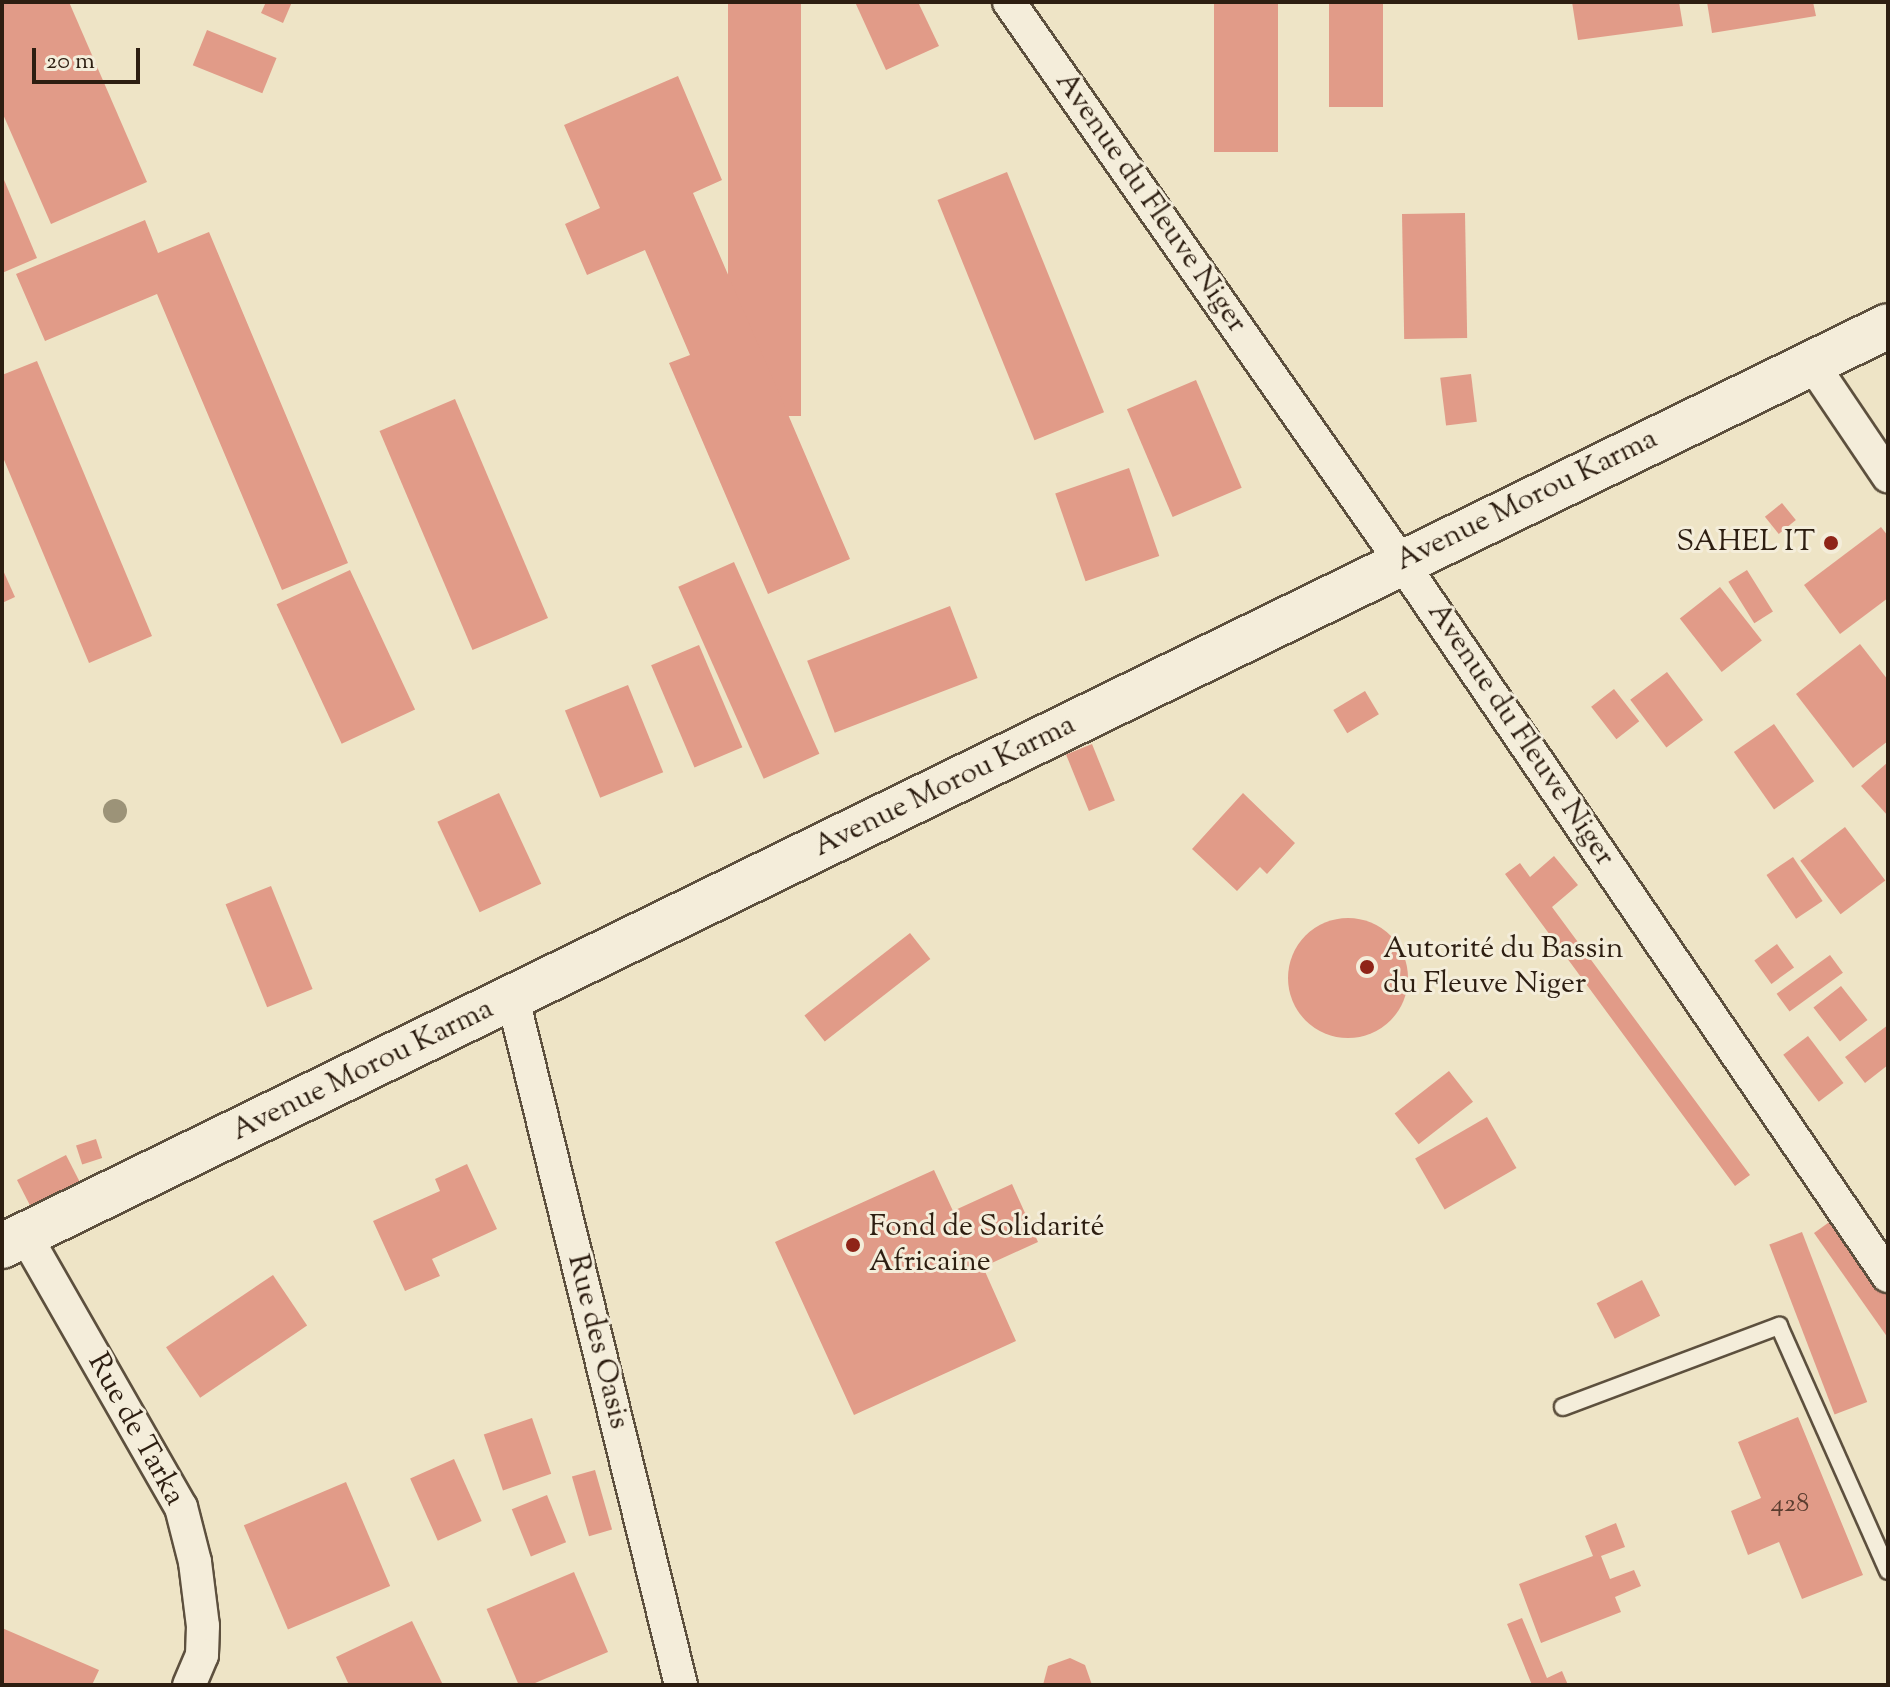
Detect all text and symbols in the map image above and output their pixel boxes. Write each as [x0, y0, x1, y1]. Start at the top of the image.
scale bar [36, 32, 144, 82]
text: 20 m [46, 45, 95, 79]
street label: Avenue du Fleuve Niger [1046, 66, 1254, 340]
street label: Avenue Morou Karma [1390, 422, 1664, 580]
place label: SAHEL IT [1676, 525, 1815, 561]
marker: SAHEL IT [1822, 534, 1840, 552]
street label: Avenue du Fleuve Niger [1418, 596, 1622, 874]
street label: Avenue Morou Karma [808, 708, 1082, 866]
place label: Autorité du Bassin du Fleuve Niger [1383, 932, 1623, 1002]
marker: Autorité du Bassin du Fleuve Niger [1358, 958, 1376, 976]
street label: Avenue Morou Karma [226, 992, 500, 1150]
place label: Fond de Solidarité Africaine [869, 1210, 1104, 1280]
marker: Fond de Solidarité Africaine [844, 1236, 862, 1254]
street label: Rue des Oasis [558, 1251, 636, 1433]
street label: Rue de Tarka [78, 1348, 192, 1512]
house number: 428 [1771, 1489, 1809, 1521]

